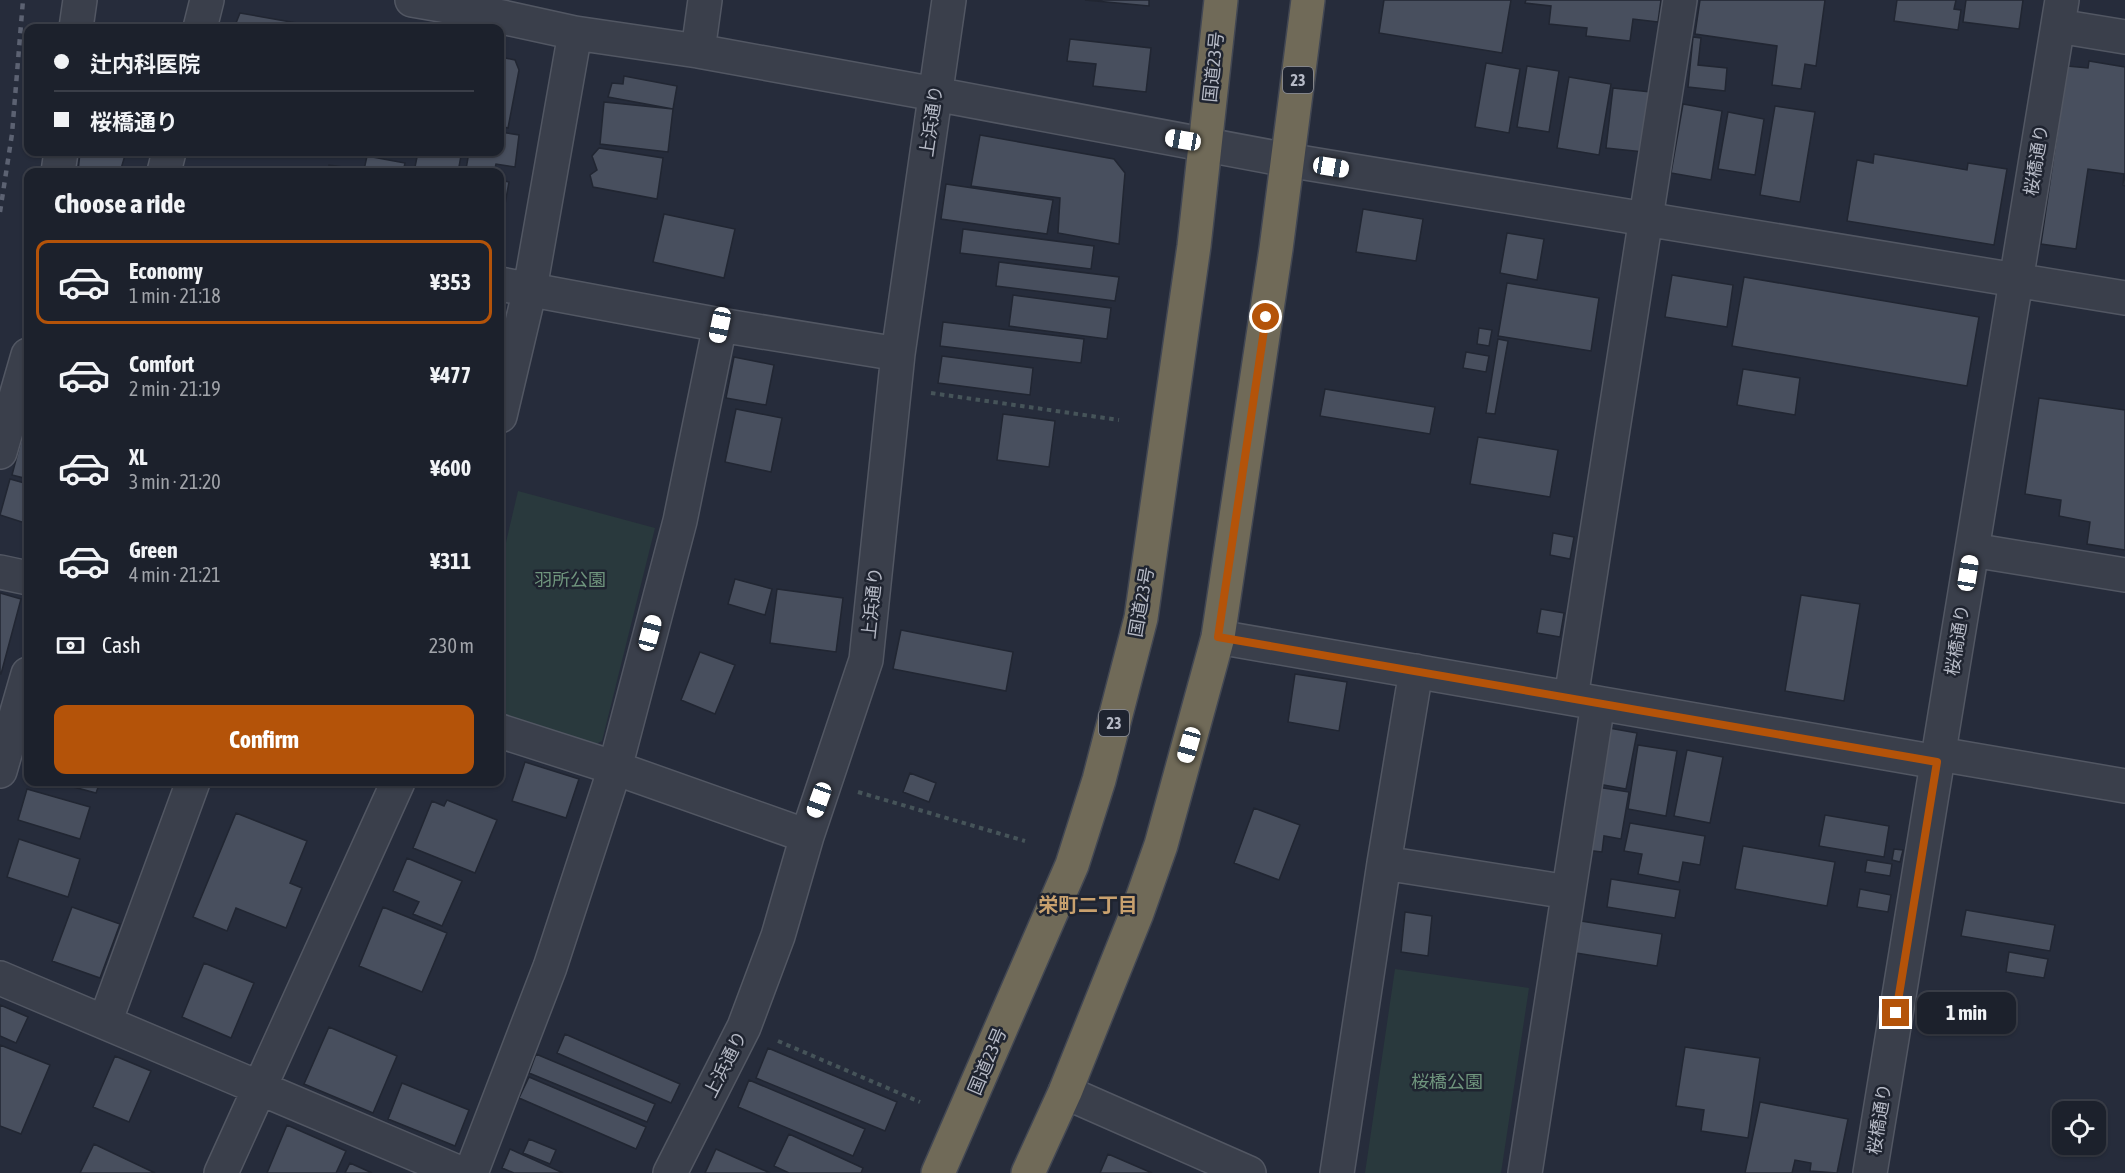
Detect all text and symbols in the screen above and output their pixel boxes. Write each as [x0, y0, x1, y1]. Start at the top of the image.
street label: 国道23号 [1199, 31, 1227, 103]
text: 辻内科医院 [90, 51, 200, 77]
road number: 23 [1283, 67, 1313, 93]
street label: 上浜通り [916, 84, 946, 158]
text: 桜橋通り [90, 109, 178, 135]
street label: 桜橋通り [2020, 123, 2052, 197]
car [1164, 128, 1202, 152]
car [1312, 155, 1350, 179]
text: Choose a ride [54, 188, 186, 219]
icon: car [57, 255, 111, 309]
text: Economy [129, 258, 203, 284]
text: ¥353 [430, 269, 471, 295]
text: 1 min · 21:18 [129, 284, 221, 307]
route start [1252, 303, 1279, 330]
car [707, 306, 733, 344]
icon: car [57, 348, 111, 402]
text: Comfort [129, 351, 194, 377]
text: ¥477 [430, 362, 471, 388]
text: 2 min · 21:19 [129, 377, 221, 400]
icon: car [57, 441, 111, 495]
text: XL [129, 444, 147, 470]
text: ¥600 [430, 455, 471, 481]
text: 3 min · 21:20 [129, 470, 221, 493]
icon: car [57, 534, 111, 588]
text: Green [129, 537, 178, 563]
text: ¥311 [430, 548, 471, 574]
car [1956, 554, 1980, 592]
text: 4 min · 21:21 [129, 563, 221, 586]
street label: 国道23号 [1125, 565, 1157, 639]
street label: 上浜通り [858, 566, 886, 640]
park label: 羽所公園 [534, 569, 606, 590]
street label: 桜橋通り [1941, 603, 1973, 677]
car [637, 613, 663, 653]
icon: cash [54, 629, 87, 662]
text: Cash [102, 632, 141, 658]
text: 230 m [429, 634, 474, 657]
button: Confirm [54, 705, 474, 774]
road number: 23 [1099, 710, 1129, 736]
car [1175, 725, 1203, 765]
car [804, 780, 834, 820]
district label: 栄町二丁目 [1038, 893, 1138, 916]
callout: 1 min [1917, 992, 2016, 1034]
route end [1882, 999, 1909, 1026]
text: 1 min [1946, 1001, 1987, 1024]
street label: 国道23号 [963, 1024, 1011, 1098]
street label: 上浜通り [699, 1027, 751, 1101]
park label: 桜橋公園 [1411, 1071, 1483, 1092]
street label: 桜橋通り [1863, 1082, 1895, 1156]
map controls [2052, 1101, 2106, 1155]
button: locate [2052, 1101, 2106, 1155]

